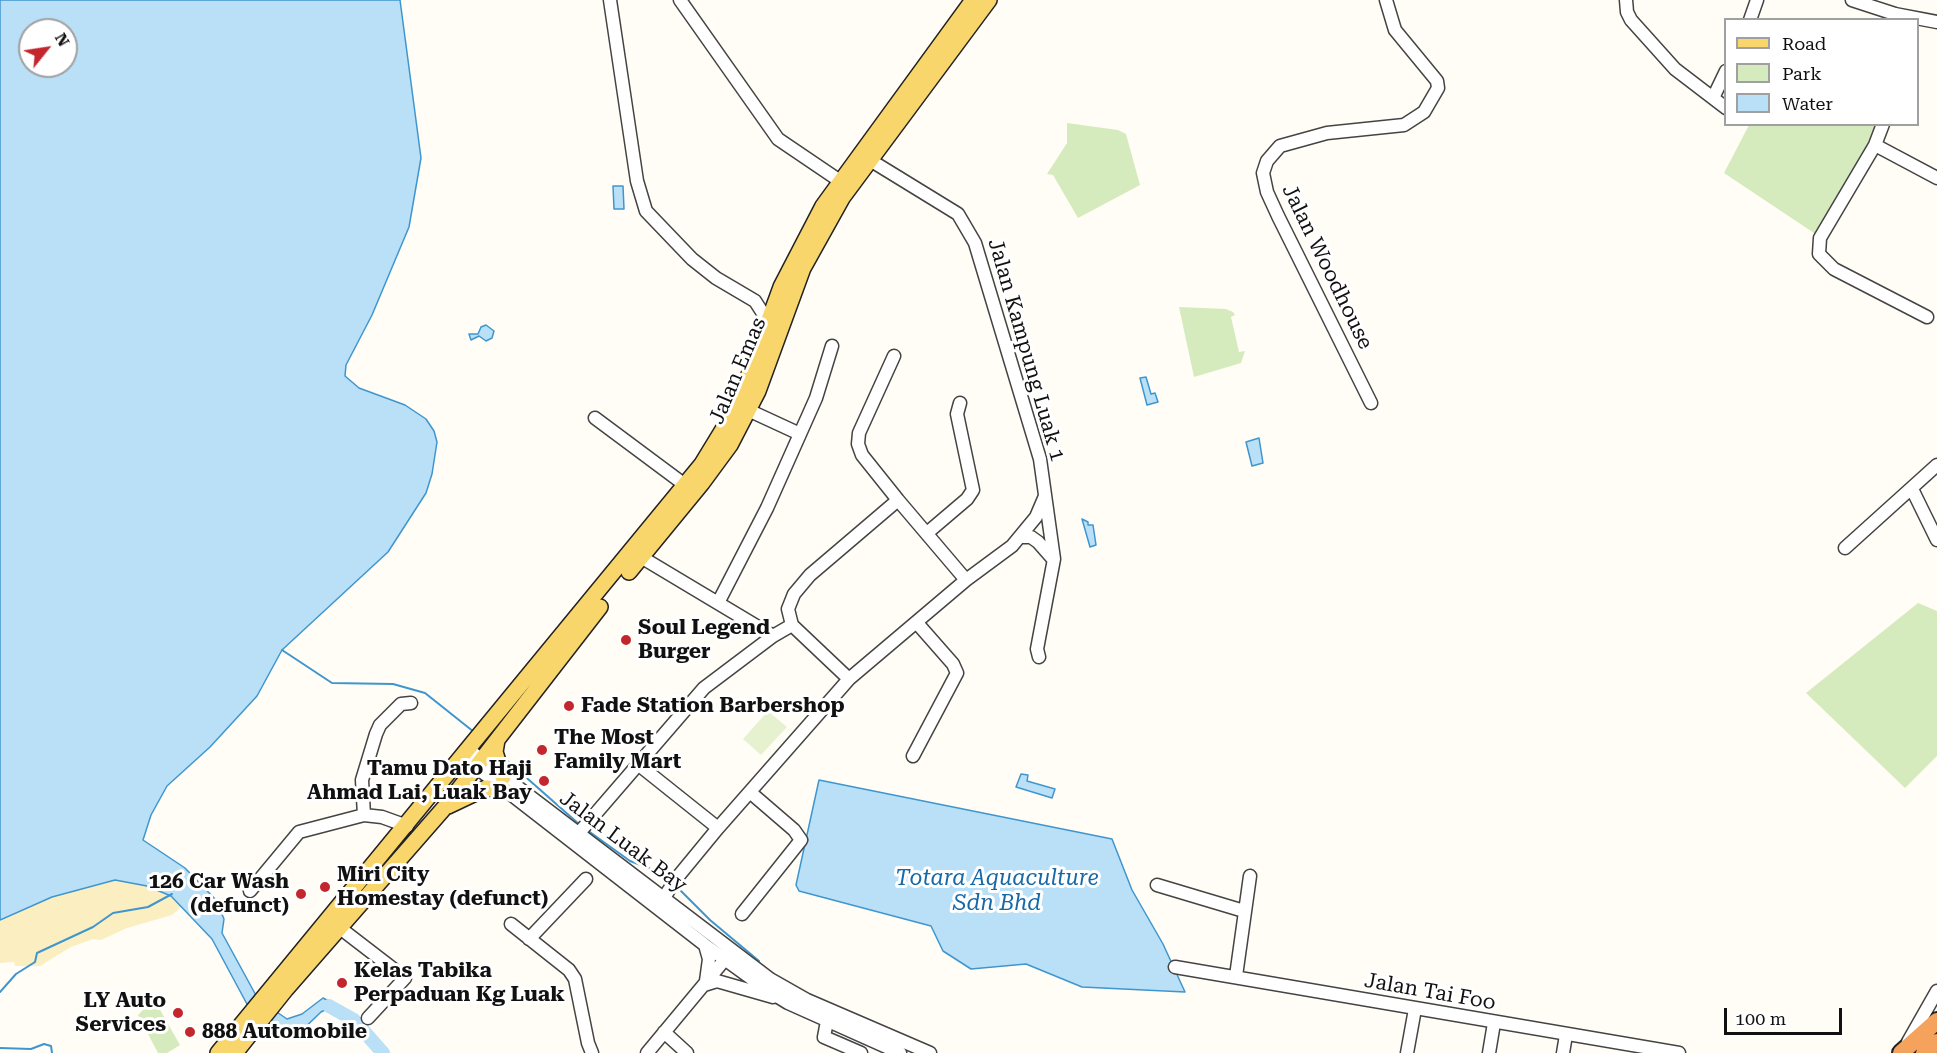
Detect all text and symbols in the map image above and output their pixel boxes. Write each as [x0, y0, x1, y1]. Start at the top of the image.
north arrow [18, 18, 78, 78]
legend [1724, 18, 1919, 126]
text: N [51, 30, 74, 50]
text: Road [1782, 33, 1826, 54]
text: Park [1782, 63, 1822, 84]
text: Water [1782, 93, 1833, 114]
street label: Jalan Woodhouse [1276, 181, 1378, 353]
street label: Jalan Kampung Luak 1 [982, 236, 1070, 464]
street label: Jalan Emas [704, 314, 772, 428]
place label: Soul Legend Burger [638, 615, 770, 665]
marker: Soul Legend Burger [619, 633, 633, 647]
place label: Fade Station Barbershop [581, 693, 845, 719]
marker: Fade Station Barbershop [562, 699, 576, 713]
place label: The Most Family Mart [554, 725, 681, 775]
marker: The Most Family Mart [535, 743, 549, 757]
place label: Tamu Dato Haji Ahmad Lai, Luak Bay [307, 756, 532, 806]
marker: Tamu Dato Haji Ahmad Lai, Luak Bay [537, 774, 551, 788]
street label: Jalan Luak Bay [554, 786, 692, 898]
place label: Miri City Homestay (defunct) [337, 862, 548, 912]
water label: Totara Aquaculture Sdn Bhd [895, 866, 1099, 918]
place label: 126 Car Wash (defunct) [148, 869, 289, 919]
marker: Miri City Homestay (defunct) [318, 880, 332, 894]
marker: 126 Car Wash (defunct) [294, 887, 308, 901]
place label: Kelas Tabika Perpaduan Kg Luak [354, 958, 565, 1008]
street label: Jalan Tai Foo [1362, 968, 1498, 1016]
marker: Kelas Tabika Perpaduan Kg Luak [335, 976, 349, 990]
place label: LY Auto Services [76, 988, 166, 1038]
scale bar [1727, 996, 1846, 1034]
marker: LY Auto Services [171, 1006, 185, 1020]
text: 100 m [1735, 1008, 1786, 1029]
place label: 888 Automobile [202, 1019, 367, 1045]
marker: 888 Automobile [183, 1025, 197, 1039]

